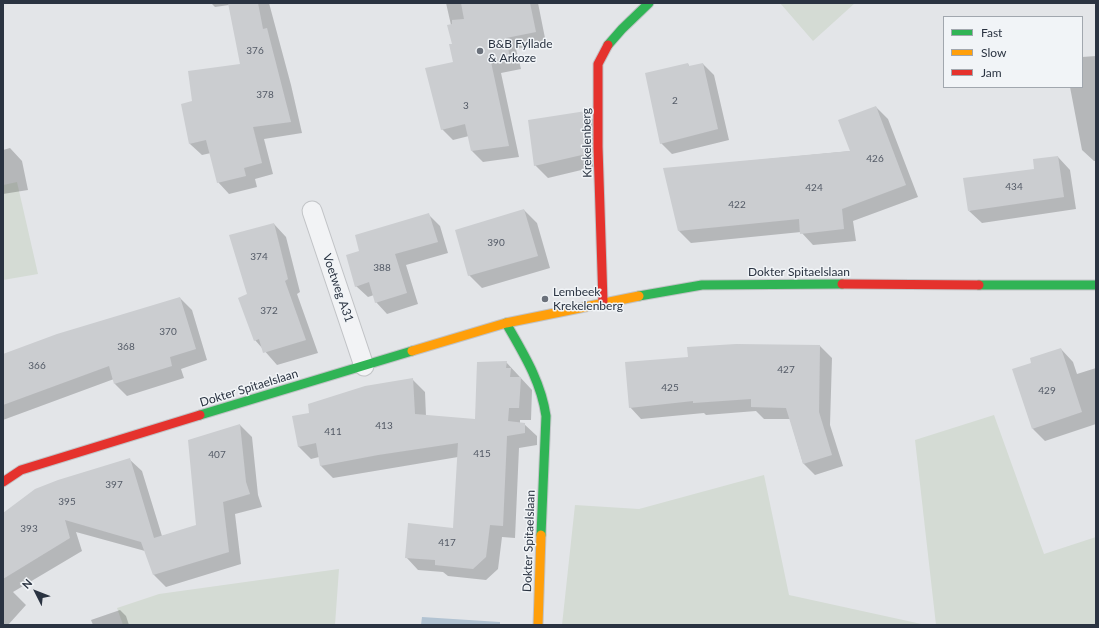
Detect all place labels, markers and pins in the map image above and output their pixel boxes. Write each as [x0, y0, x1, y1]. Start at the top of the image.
place label: B&B Fyllade & Arkoze [488, 37, 553, 65]
marker: B&B Fyllade & Arkoze [475, 46, 485, 56]
place label: Lembeek Krekelenberg [553, 285, 623, 313]
marker: Lembeek Krekelenberg [540, 294, 550, 304]

